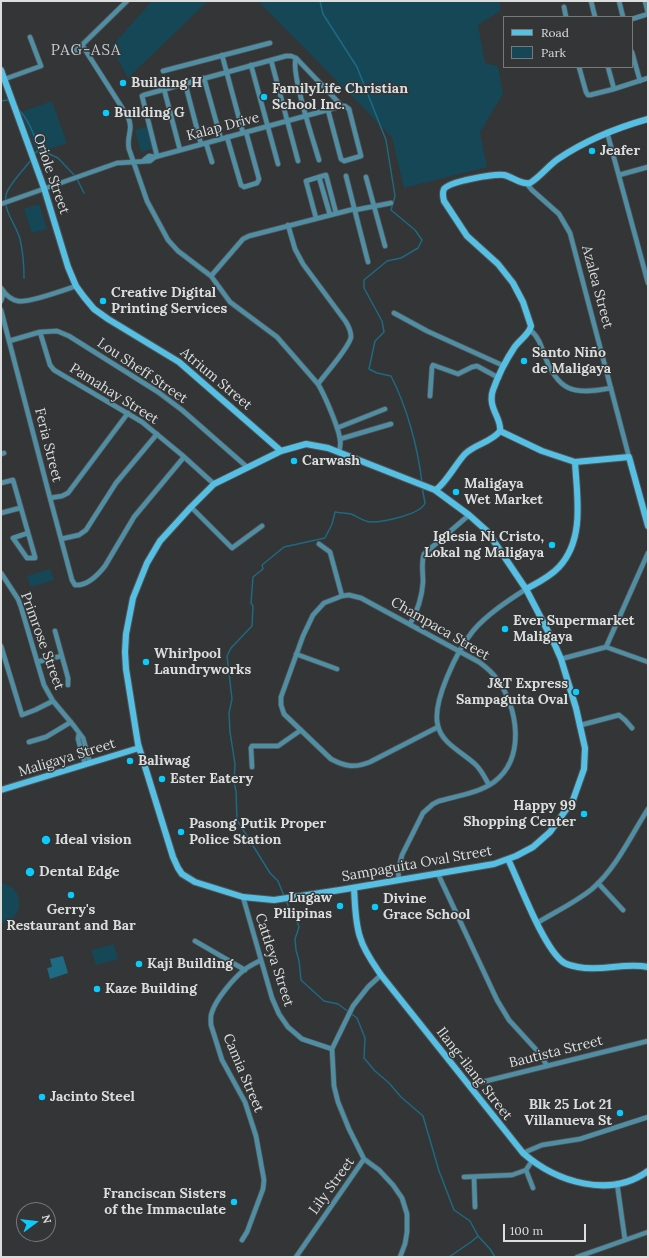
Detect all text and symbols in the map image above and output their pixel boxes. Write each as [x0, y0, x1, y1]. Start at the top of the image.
legend [503, 16, 633, 68]
text: Road [541, 25, 569, 40]
district label: PAG-ASA [51, 42, 121, 60]
text: Park [541, 45, 566, 60]
place label: Building H [131, 75, 202, 91]
marker: Building H [118, 78, 128, 88]
place label: FamilyLife Christian School Inc. [272, 81, 408, 114]
marker: FamilyLife Christian School Inc. [259, 92, 269, 102]
place label: Building G [114, 105, 185, 121]
marker: Building G [101, 108, 111, 118]
street label: Kalap Drive [185, 109, 261, 145]
street label: Oriole Street [29, 132, 73, 216]
place label: Jeafer [600, 143, 640, 159]
marker: Jeafer [587, 146, 597, 156]
street label: Azalea Street [578, 244, 616, 330]
place label: Creative Digital Printing Services [111, 285, 227, 318]
marker: Creative Digital Printing Services [98, 296, 108, 306]
street label: Lou Sheff Street [94, 335, 190, 407]
street label: Atrium Street [177, 344, 255, 414]
place label: Santo Niño de Maligaya [532, 345, 611, 378]
marker: Santo Niño de Maligaya [519, 356, 529, 366]
street label: Pamahay Street [66, 360, 162, 428]
street label: Feria Street [31, 406, 65, 484]
place label: Carwash [302, 453, 360, 469]
marker: Carwash [289, 456, 299, 466]
place label: Maligaya Wet Market [464, 476, 543, 508]
marker: Maligaya Wet Market [451, 487, 461, 497]
place label: Iglesia Ni Cristo, Lokal ng Maligaya [424, 529, 544, 562]
marker: Iglesia Ni Cristo, Lokal ng Maligaya [547, 540, 557, 550]
street label: Primrose Street [17, 590, 67, 692]
street label: Champaca Street [388, 594, 492, 664]
place label: Ever Supermarket Maligaya [513, 613, 634, 646]
marker: Ever Supermarket Maligaya [500, 624, 510, 634]
place label: Whirlpool Laundryworks [154, 646, 251, 678]
marker: Whirlpool Laundryworks [141, 657, 151, 667]
place label: J&T Express Sampaguita Oval [456, 676, 568, 708]
marker: J&T Express Sampaguita Oval [571, 687, 581, 697]
street label: Maligaya Street [16, 735, 118, 781]
place label: Baliwag [138, 753, 190, 769]
marker: Baliwag [125, 756, 135, 766]
place label: Ester Eatery [170, 771, 253, 787]
marker: Ester Eatery [157, 774, 167, 784]
place label: Happy 99 Shopping Center [463, 798, 576, 830]
marker: Happy 99 Shopping Center [579, 809, 589, 819]
place label: Pasong Putik Proper Police Station [189, 816, 326, 848]
marker: Pasong Putik Proper Police Station [176, 827, 186, 837]
place label: Ideal vision [55, 832, 132, 848]
marker: Ideal vision [40, 834, 52, 846]
street label: Sampaguita Oval Street [341, 843, 493, 885]
place label: Dental Edge [39, 864, 119, 880]
marker: Dental Edge [24, 866, 36, 878]
marker: Gerry's Restaurant and Bar [66, 890, 76, 900]
place label: Lugaw Pilipinas [273, 890, 332, 922]
place label: Divine Grace School [383, 891, 470, 924]
marker: Lugaw Pilipinas [335, 901, 345, 911]
place label: Gerry's Restaurant and Bar [6, 902, 136, 934]
marker: Divine Grace School [370, 902, 380, 912]
street label: Cattleya Street [251, 911, 297, 1009]
place label: Kaji Building [147, 956, 233, 972]
marker: Kaji Building [134, 959, 144, 969]
place label: Kaze Building [105, 981, 197, 997]
marker: Kaze Building [92, 984, 102, 994]
street label: Ilang-ilang Street [432, 1024, 516, 1124]
street label: Camia Street [219, 1031, 267, 1115]
street label: Bautista Street [507, 1032, 605, 1072]
place label: Jacinto Steel [50, 1089, 135, 1105]
marker: Jacinto Steel [37, 1092, 47, 1102]
place label: Blk 25 Lot 21 Villanueva St [524, 1097, 612, 1130]
marker: Blk 25 Lot 21 Villanueva St [615, 1108, 625, 1118]
street label: Lily Street [306, 1154, 358, 1218]
place label: Franciscan Sisters of the Immaculate [103, 1186, 226, 1218]
marker: Franciscan Sisters of the Immaculate [229, 1197, 239, 1207]
north arrow [16, 1202, 56, 1242]
text: N [39, 1213, 54, 1225]
scale bar [505, 1216, 588, 1242]
text: 100 m [510, 1223, 543, 1238]

